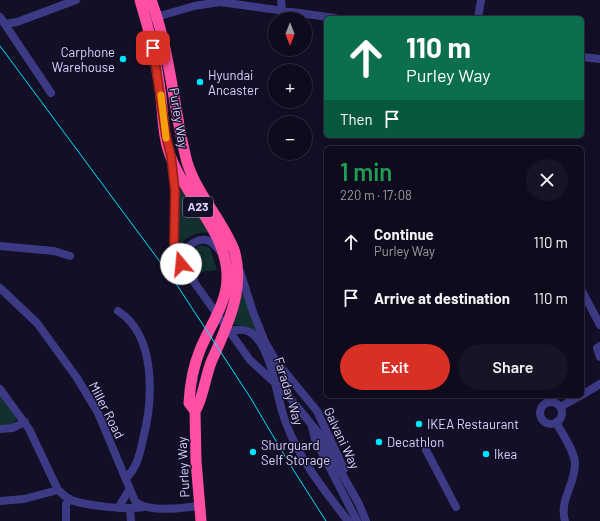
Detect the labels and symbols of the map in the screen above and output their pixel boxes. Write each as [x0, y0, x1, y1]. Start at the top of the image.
north arrow [268, 12, 312, 56]
pin [136, 31, 170, 65]
place label: Carphone Warehouse [52, 44, 115, 75]
marker: Carphone Warehouse [118, 54, 128, 64]
place label: Hyundai Ancaster [208, 67, 259, 98]
marker: Hyundai Ancaster [195, 77, 205, 87]
street label: Purley Way [166, 87, 192, 149]
road number: A23 [183, 197, 213, 217]
position arrow [160, 243, 202, 285]
street label: Faraday Way [271, 355, 307, 427]
street label: Miller Road [86, 379, 128, 441]
street label: Galvani Way [321, 404, 363, 472]
place label: IKEA Restaurant [427, 416, 519, 432]
marker: IKEA Restaurant [414, 419, 424, 429]
place label: Decathlon [387, 434, 444, 450]
street label: Purley Way [173, 436, 193, 498]
place label: Shurguard Self Storage [261, 437, 330, 468]
marker: Decathlon [374, 437, 384, 447]
place label: Ikea [494, 446, 517, 462]
marker: Shurguard Self Storage [248, 447, 258, 457]
marker: Ikea [481, 449, 491, 459]

